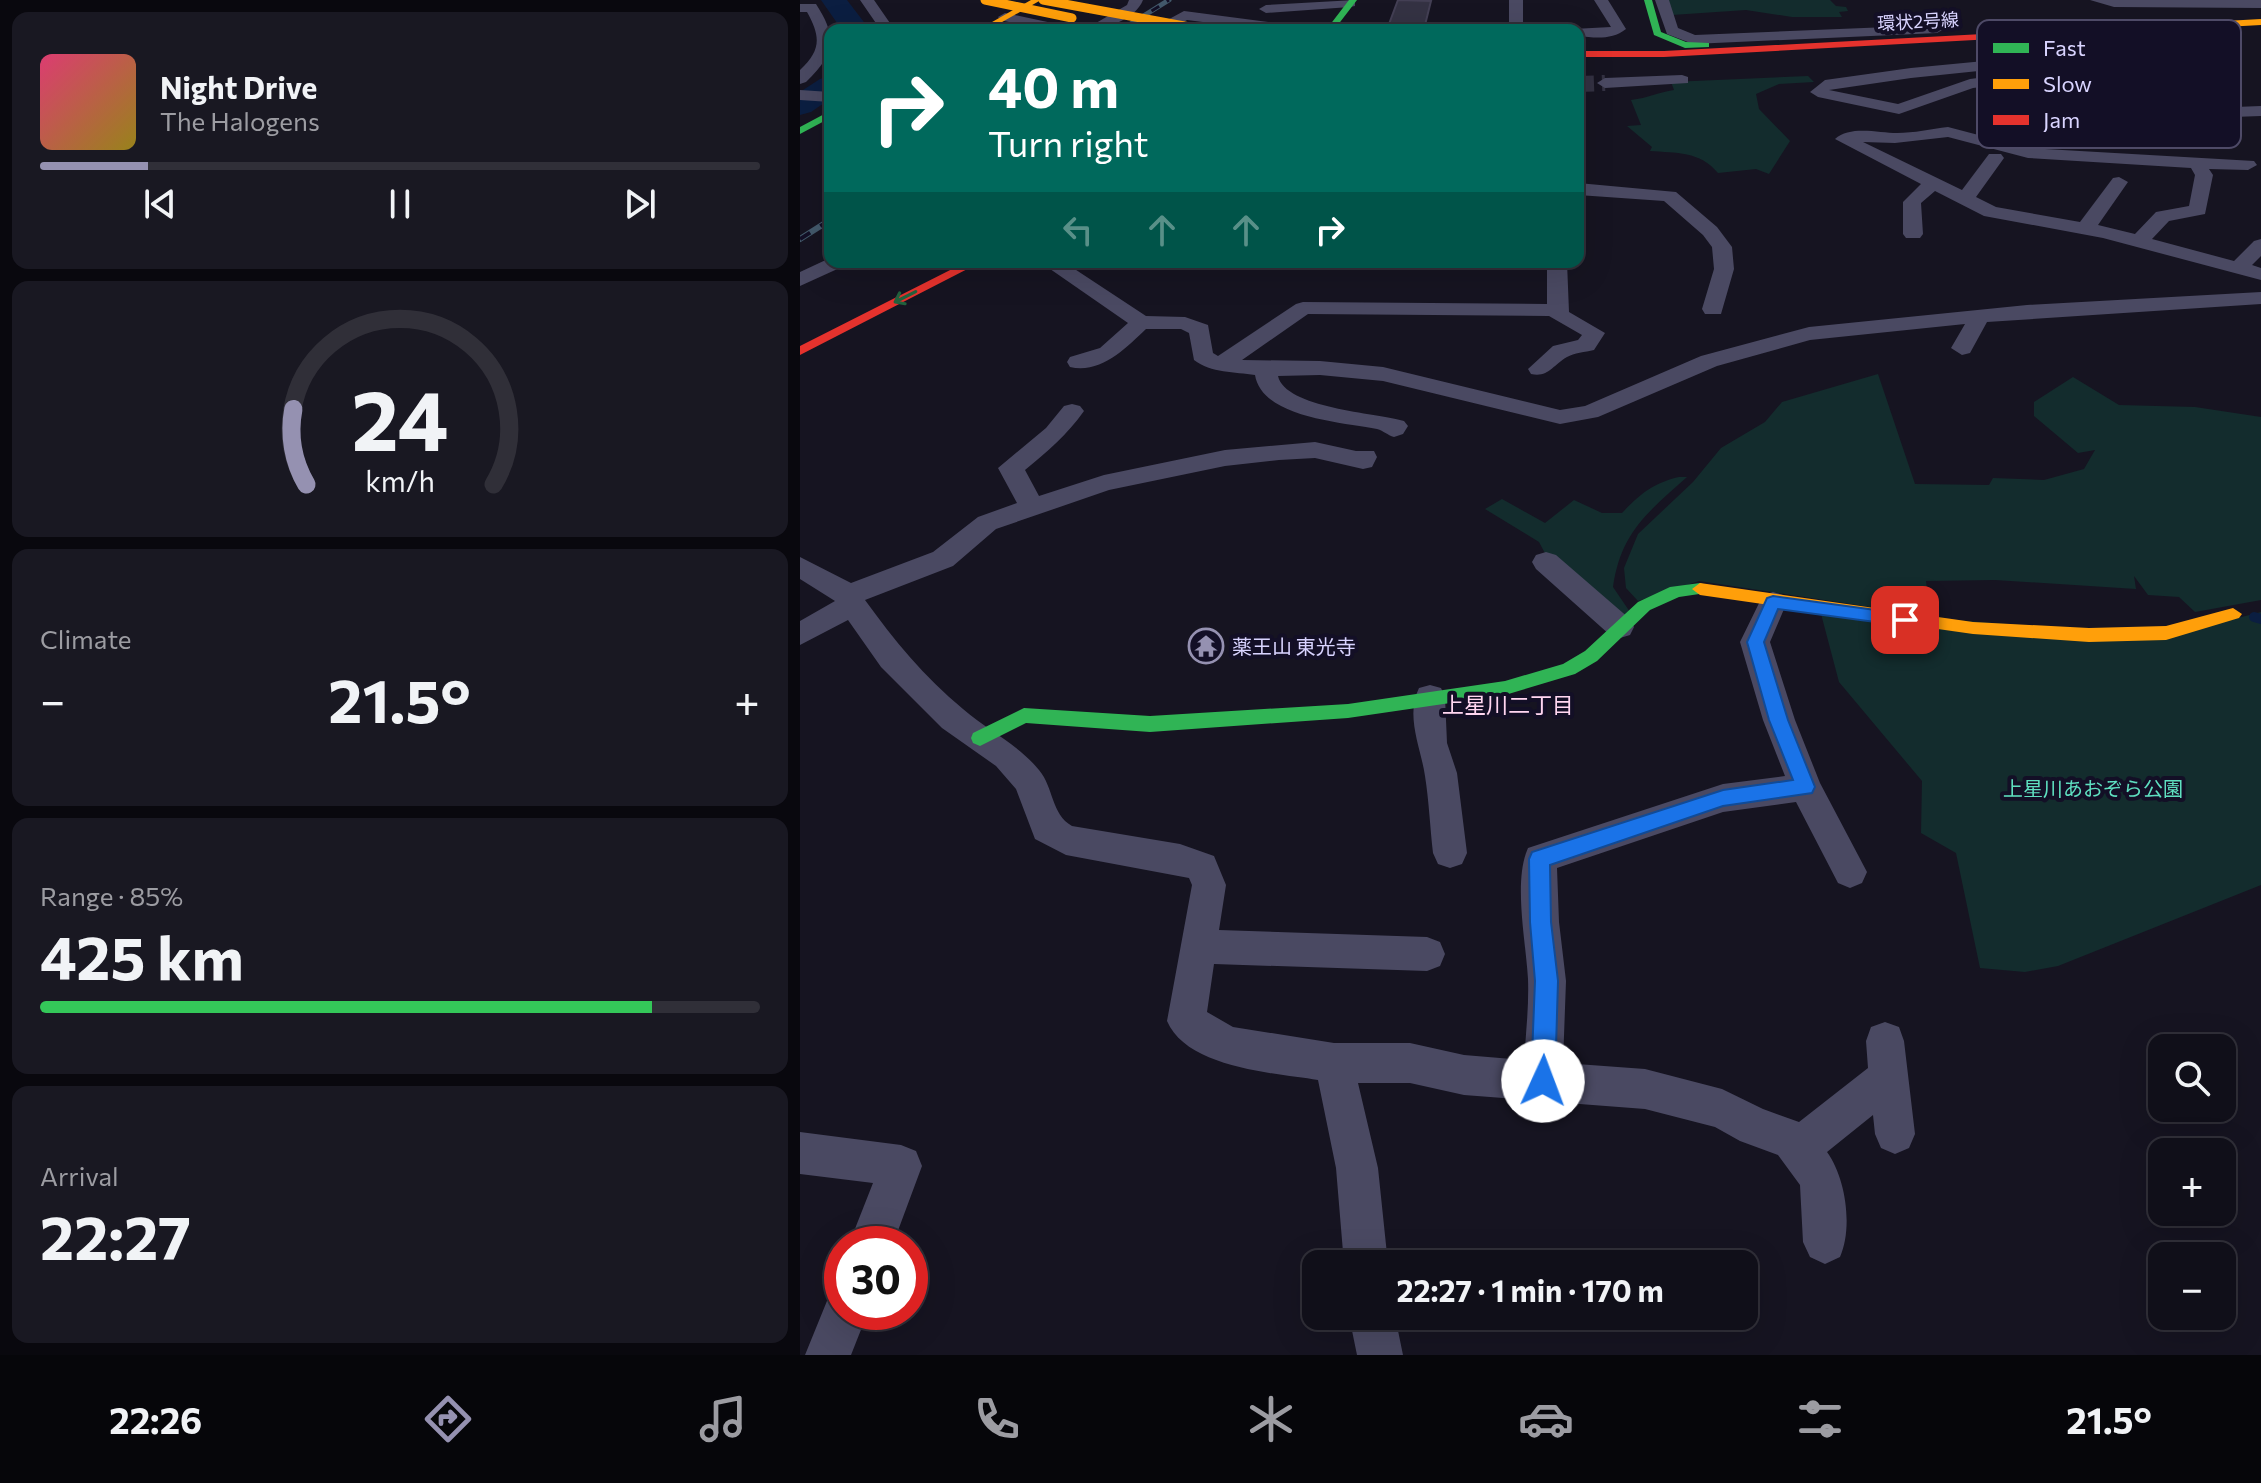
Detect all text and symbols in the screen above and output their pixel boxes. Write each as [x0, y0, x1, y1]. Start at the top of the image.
street label: 環状2号線 [1876, 8, 1960, 34]
legend [1977, 20, 2241, 148]
text: Fast [2043, 34, 2086, 61]
text: 40 m [988, 51, 1119, 120]
icon: right [856, 56, 960, 160]
text: Night Drive [160, 68, 317, 105]
text: Slow [2043, 70, 2092, 97]
text: The Halogens [160, 105, 320, 136]
text: Jam [2043, 106, 2080, 133]
text: Turn right [988, 120, 1149, 164]
icon: previous [138, 182, 182, 226]
icon: pause [378, 182, 422, 226]
icon: next [618, 182, 662, 226]
icon: left [1056, 208, 1100, 252]
icon: ahead [1140, 208, 1184, 252]
icon: ahead [1224, 208, 1268, 252]
icon: right [1308, 208, 1352, 252]
one-way arrow [894, 290, 918, 306]
text: 24 [351, 365, 449, 467]
text: km/h [365, 463, 435, 498]
pin [1871, 586, 1939, 654]
icon: arrive [1883, 598, 1927, 642]
text: Climate [40, 623, 132, 654]
temple icon: 薬王山 東光寺 [1187, 627, 1225, 665]
place label: 薬王山 東光寺 [1232, 634, 1356, 658]
text: 21.5° [328, 662, 471, 735]
text: − [40, 672, 65, 726]
text: + [734, 672, 760, 726]
district label: 上星川二丁目 [1442, 691, 1574, 718]
park label: 上星川あおぞら公園 [2003, 776, 2183, 800]
text: Range · 85% [40, 880, 183, 911]
text: 425 km [40, 919, 244, 992]
map controls [2148, 1034, 2236, 1330]
button: search [2148, 1034, 2236, 1122]
position arrow [1501, 1039, 1585, 1123]
button: + [2148, 1138, 2236, 1226]
text: Arrival [40, 1160, 119, 1191]
text: 22:27 [40, 1199, 191, 1272]
speed limit sign: 30 [824, 1226, 928, 1330]
button: − [2148, 1242, 2236, 1330]
text: 22:27 · 1 min · 170 m [1396, 1271, 1664, 1308]
icon: directions [420, 1391, 476, 1447]
icon: music [695, 1391, 751, 1447]
icon: phone [969, 1391, 1025, 1447]
icon: climate [1243, 1391, 1299, 1447]
icon: car [1518, 1391, 1574, 1447]
icon: filters [1792, 1391, 1848, 1447]
text: 22:26 [109, 1397, 202, 1441]
text: 21.5° [2066, 1397, 2152, 1441]

